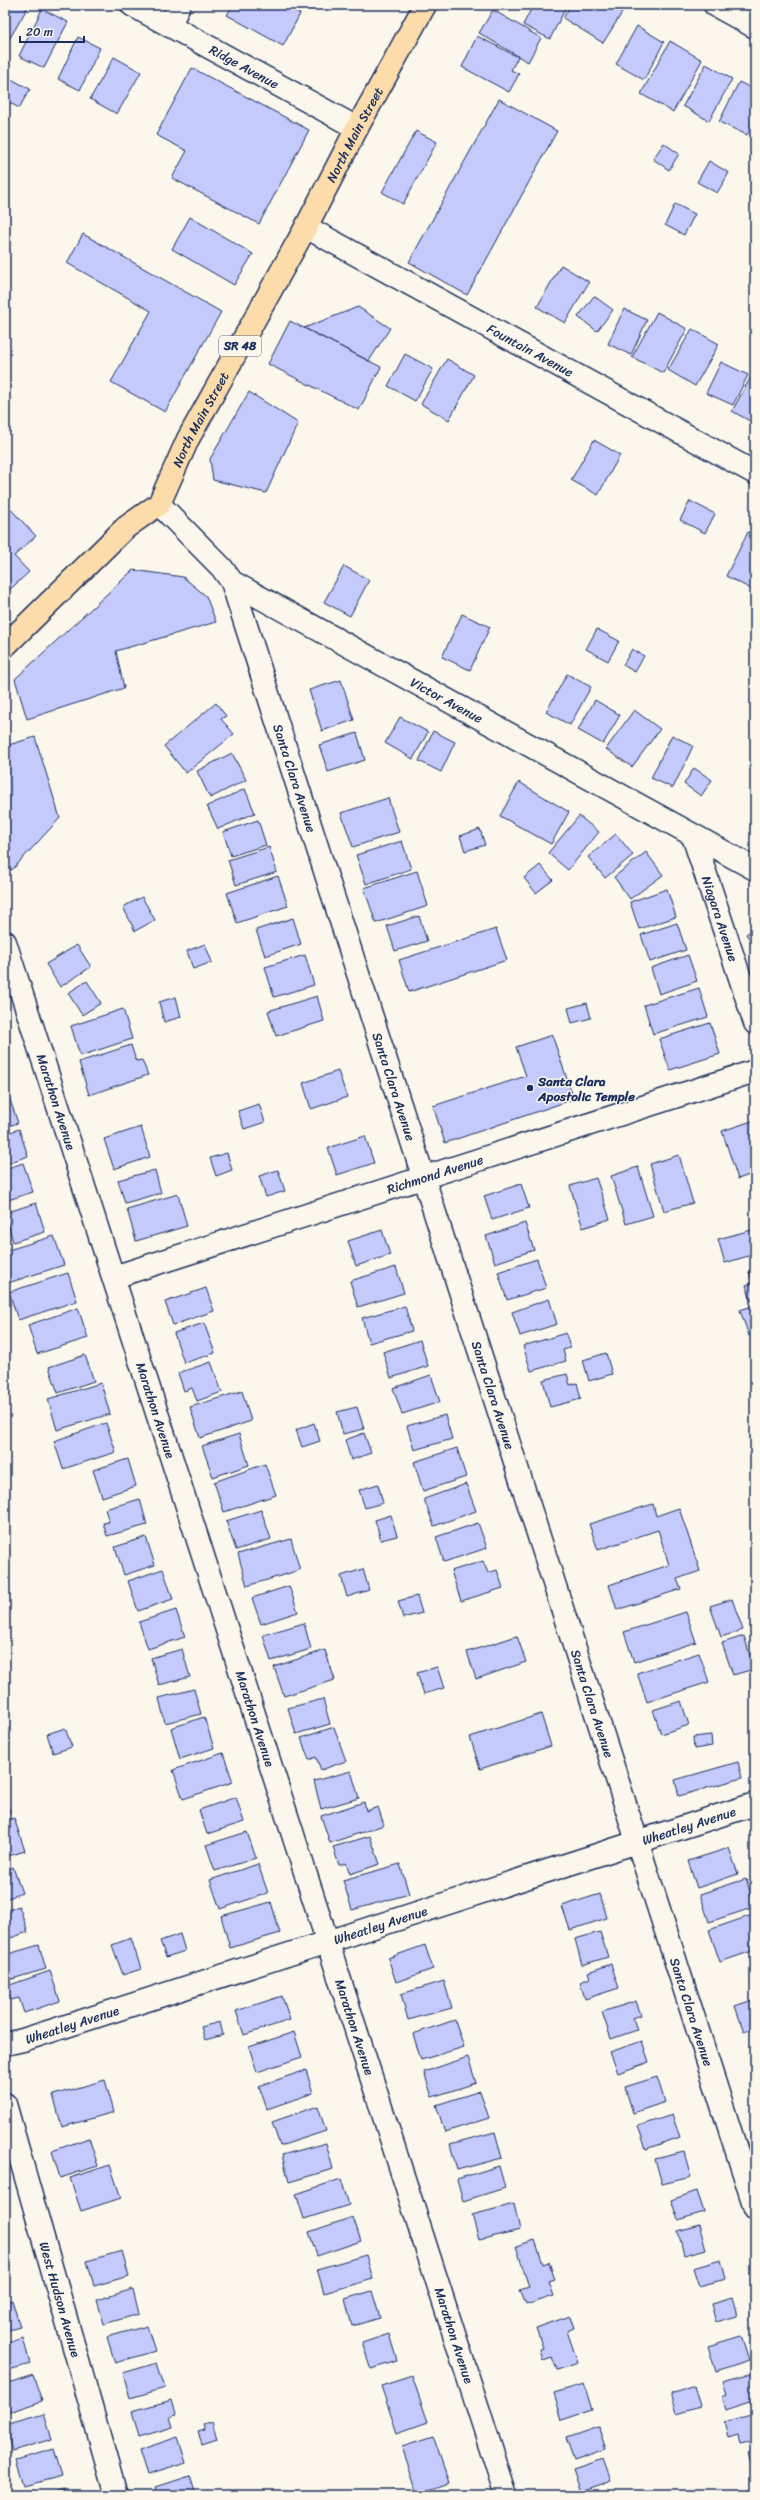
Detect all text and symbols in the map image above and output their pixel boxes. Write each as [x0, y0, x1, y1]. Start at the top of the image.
scale bar [20, 18, 84, 44]
text: 20 m [26, 21, 53, 43]
street label: Ridge Avenue [205, 38, 283, 95]
street label: North Main Street [320, 82, 390, 187]
street label: Fountain Avenue [483, 317, 578, 384]
road number: SR 48 [219, 336, 261, 356]
street label: North Main Street [166, 367, 235, 471]
street label: Victor Avenue [406, 671, 488, 730]
street label: Santa Clara Avenue [266, 721, 323, 836]
street label: Niagara Avenue [695, 873, 745, 965]
street label: Santa Clara Avenue [366, 1029, 422, 1144]
street label: Marathon Avenue [30, 1051, 82, 1153]
place label: Santa Clara Apostolic Temple [537, 1070, 635, 1108]
marker: Santa Clara Apostolic Temple [525, 1083, 535, 1093]
street label: Richmond Avenue [384, 1148, 487, 1201]
street label: Santa Clara Avenue [465, 1338, 521, 1453]
street label: Marathon Avenue [129, 1359, 182, 1461]
street label: Santa Clara Avenue [564, 1646, 621, 1761]
street label: Marathon Avenue [229, 1668, 281, 1770]
street label: Wheatley Avenue [639, 1800, 739, 1852]
street label: Wheatley Avenue [331, 1899, 431, 1951]
street label: Santa Clara Avenue [663, 1955, 720, 2070]
street label: Marathon Avenue [328, 1976, 381, 2078]
street label: Wheatley Avenue [22, 1999, 122, 2051]
street label: West Hudson Avenue [33, 2239, 87, 2360]
street label: Marathon Avenue [428, 2284, 480, 2387]

